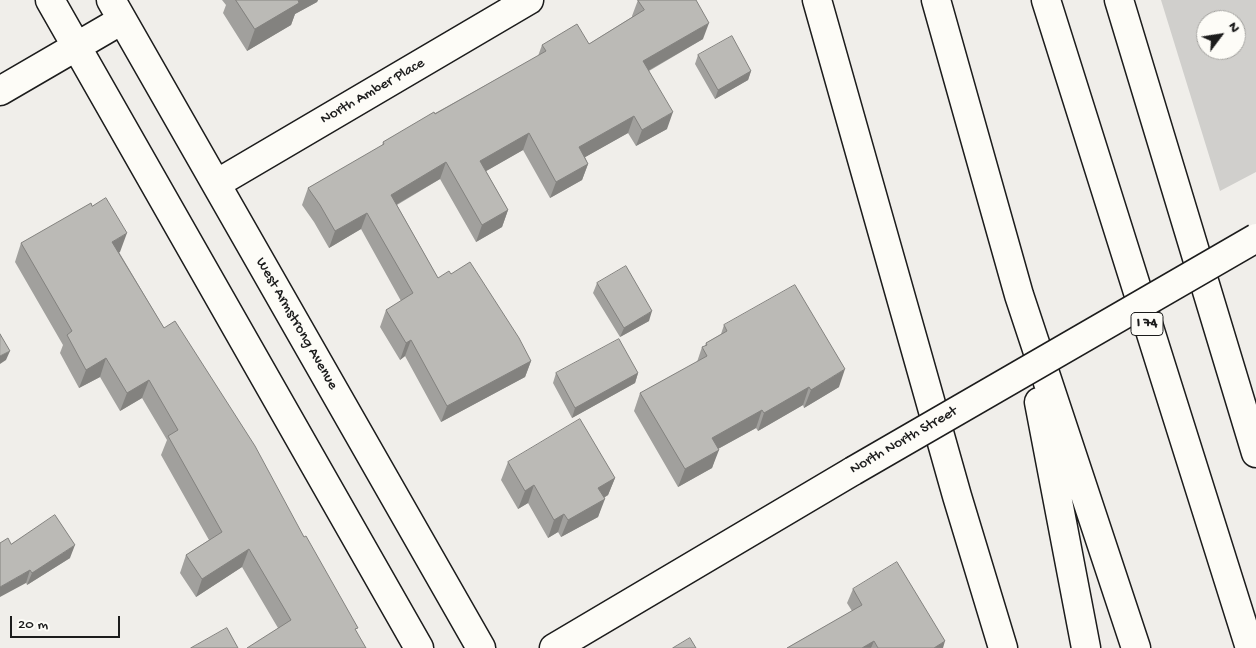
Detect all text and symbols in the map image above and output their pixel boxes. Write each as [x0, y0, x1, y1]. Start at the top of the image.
north arrow [1196, 10, 1246, 60]
text: N [1224, 19, 1243, 36]
street label: North Amber Place [318, 55, 428, 129]
street label: West Armstrong Avenue [251, 255, 341, 393]
road number: I 74 [1131, 312, 1163, 336]
street label: North North Street [847, 403, 961, 479]
scale bar [12, 606, 122, 638]
text: 20 m [18, 616, 48, 634]

